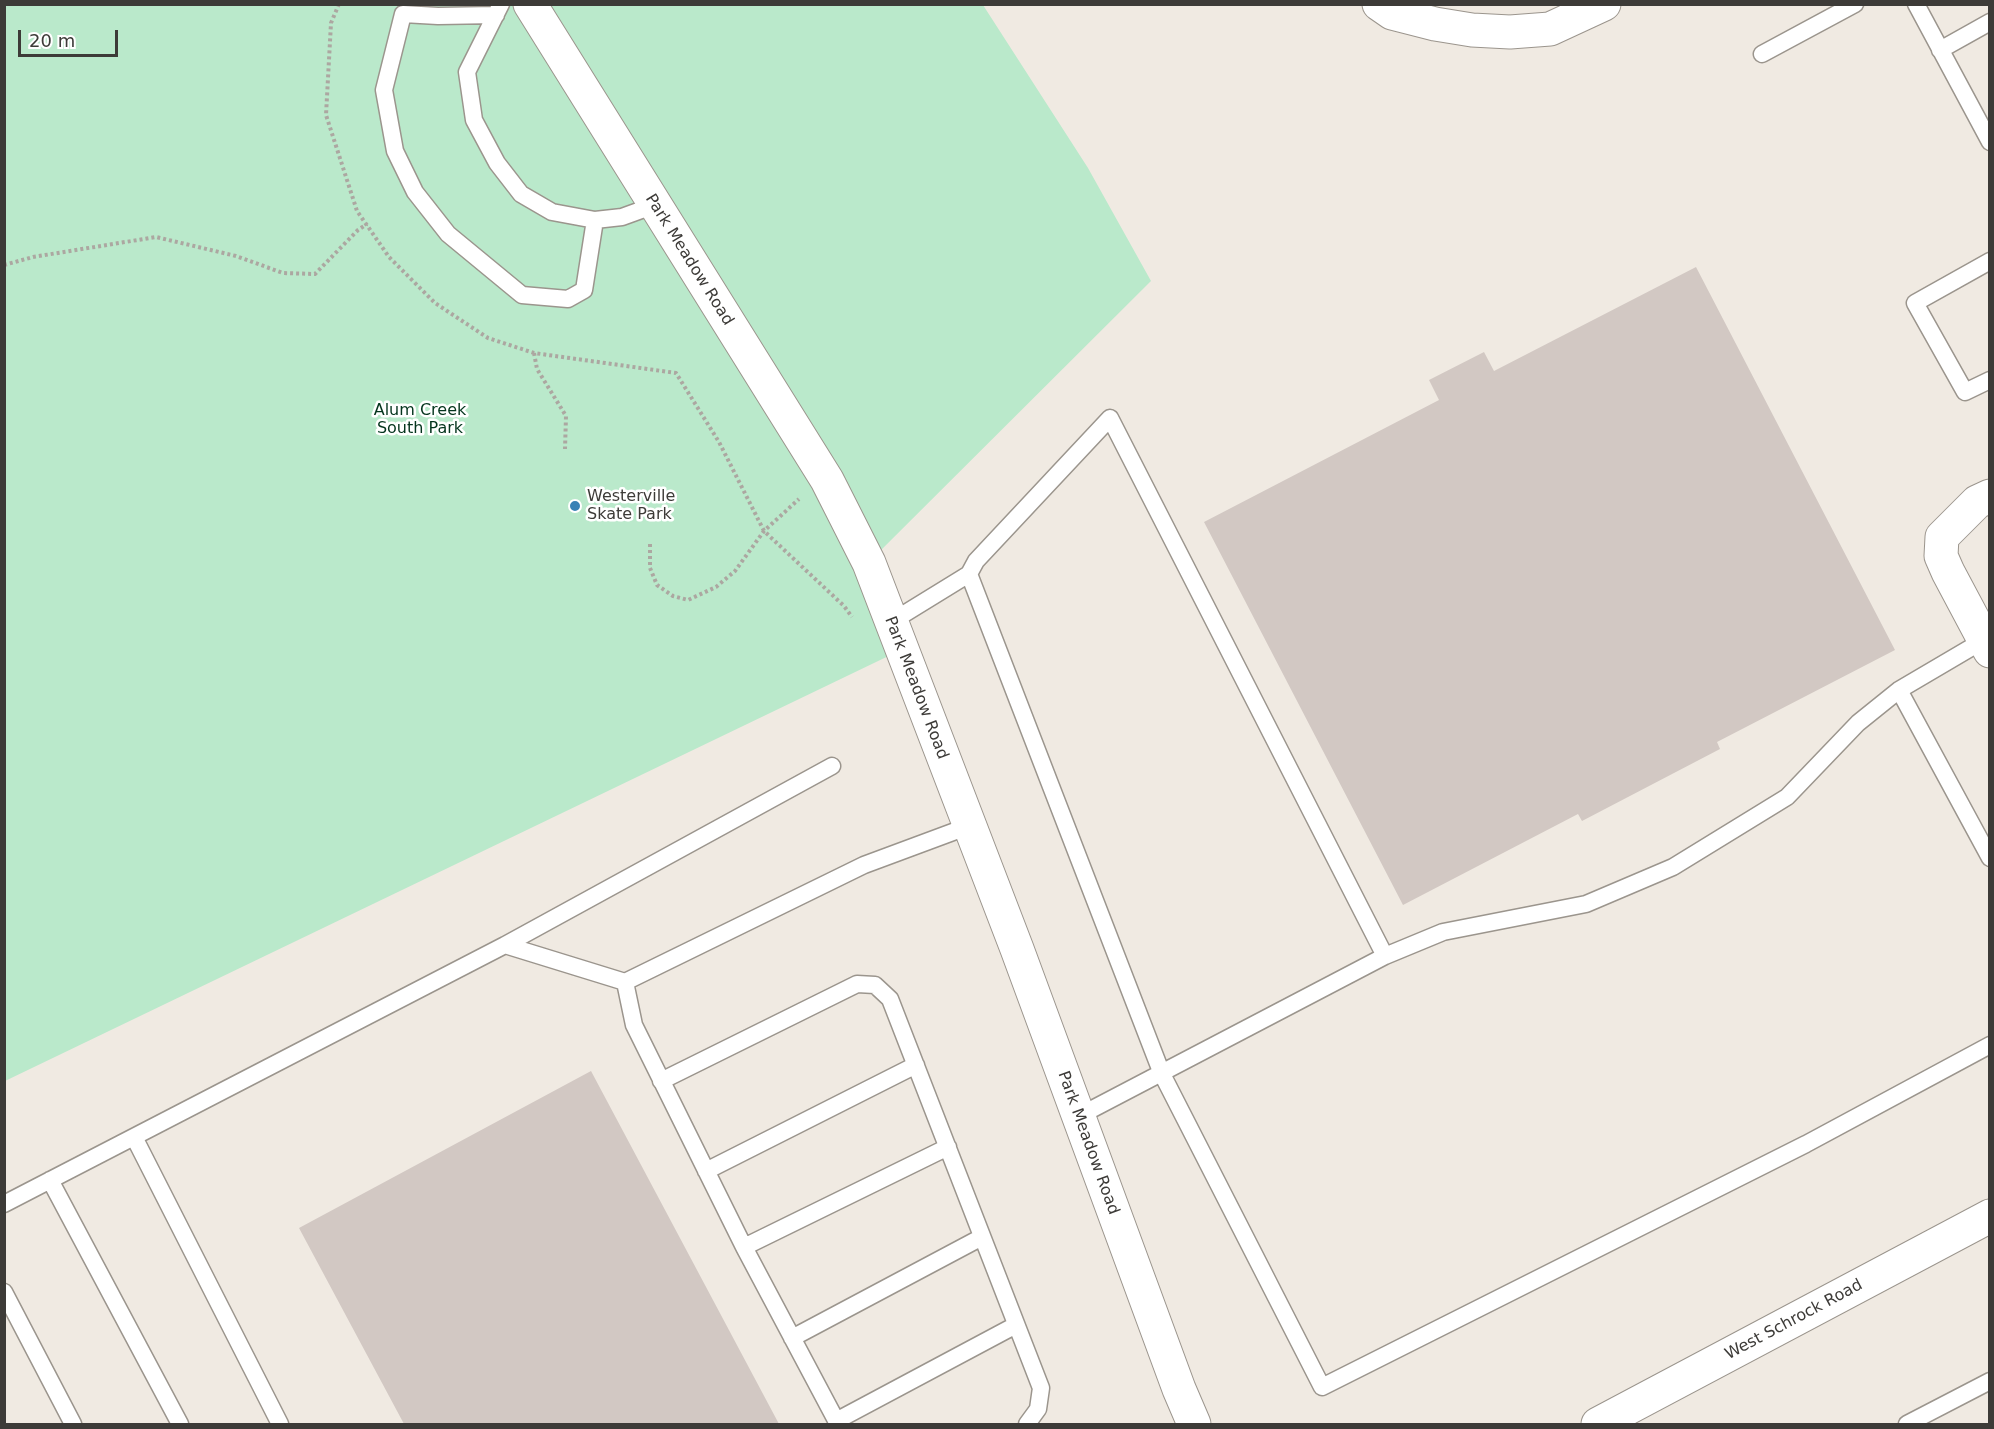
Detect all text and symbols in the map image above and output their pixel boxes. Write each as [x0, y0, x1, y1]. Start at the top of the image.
scale bar [21, 18, 122, 56]
text: 20 m [29, 30, 75, 51]
street label: Park Meadow Road [641, 191, 737, 329]
park label: Alum Creek South Park [374, 401, 466, 439]
place label: Westerville Skate Park [587, 487, 675, 525]
marker: Westerville Skate Park [568, 499, 582, 513]
street label: Park Meadow Road [880, 614, 952, 762]
street label: Park Meadow Road [1053, 1069, 1123, 1217]
street label: West Schrock Road [1722, 1276, 1866, 1364]

